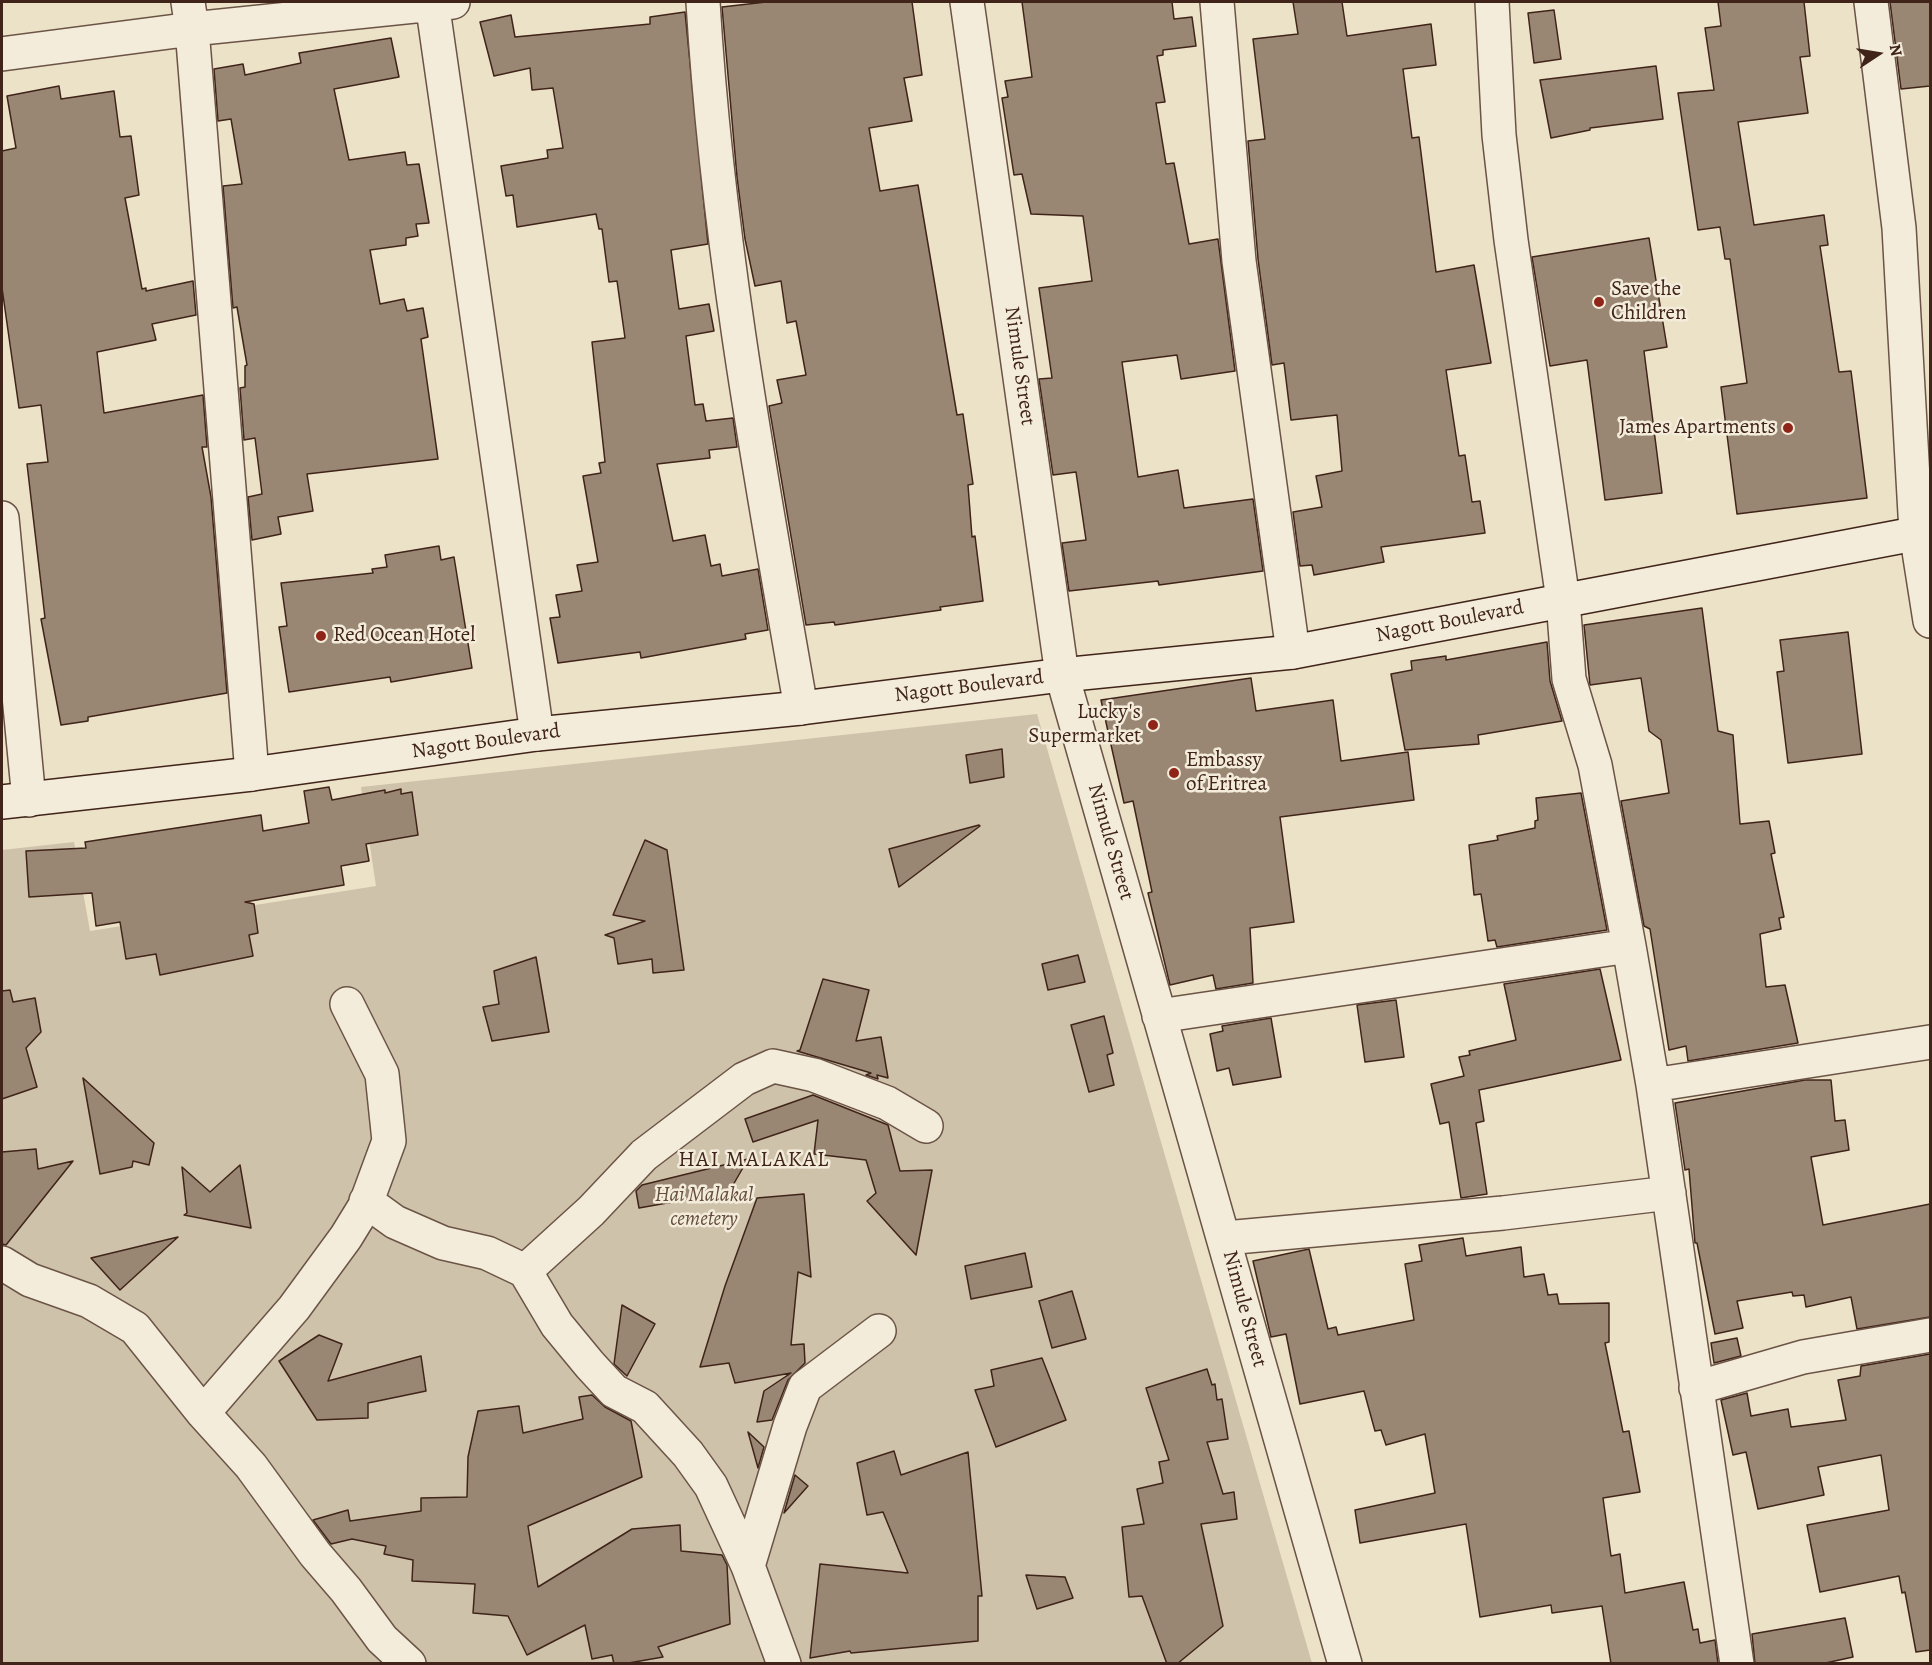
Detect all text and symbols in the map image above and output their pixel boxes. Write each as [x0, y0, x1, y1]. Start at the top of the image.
north arrow [1848, 24, 1908, 84]
text: N [1884, 42, 1908, 58]
place label: Save the Children [1611, 277, 1686, 327]
marker: Save the Children [1592, 295, 1606, 309]
street label: Nimule Street [998, 305, 1040, 427]
place label: James Apartments [1619, 415, 1776, 441]
marker: James Apartments [1781, 421, 1795, 435]
street label: Nagott Boulevard [1374, 595, 1526, 649]
place label: Red Ocean Hotel [333, 623, 475, 649]
marker: Red Ocean Hotel [314, 629, 328, 643]
street label: Nagott Boulevard [893, 665, 1045, 709]
place label: Lucky's Supermarket [1028, 700, 1141, 750]
marker: Lucky's Supermarket [1146, 718, 1160, 732]
street label: Nagott Boulevard [410, 719, 562, 765]
place label: Embassy of Eritrea [1186, 748, 1267, 798]
marker: Embassy of Eritrea [1167, 766, 1181, 780]
street label: Nimule Street [1081, 781, 1139, 903]
district label: HAI MALAKAL [678, 1148, 830, 1174]
park label: Hai Malakal cemetery [655, 1183, 753, 1233]
street label: Nimule Street [1216, 1248, 1272, 1370]

